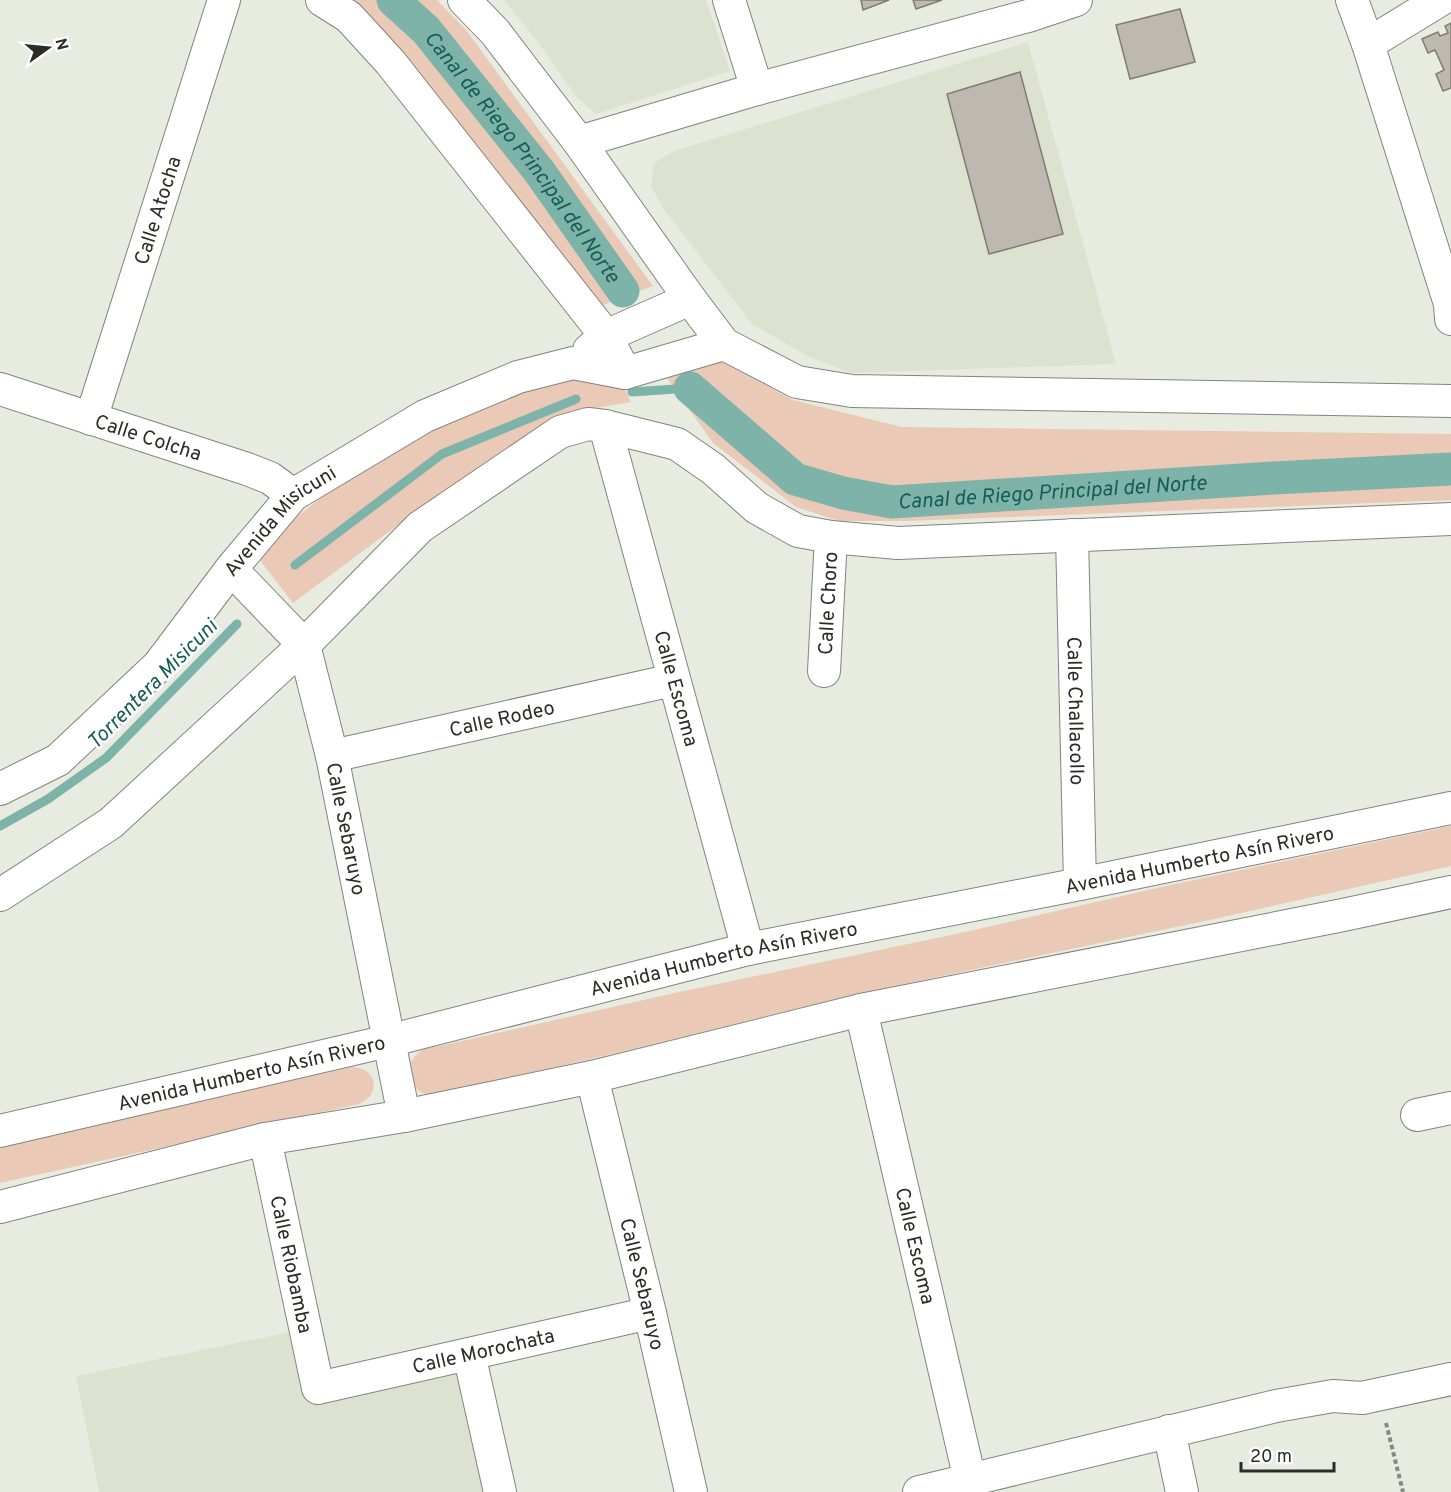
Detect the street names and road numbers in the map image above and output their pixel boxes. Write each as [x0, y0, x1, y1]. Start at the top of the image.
street label: Calle Atocha [130, 153, 189, 269]
street label: Calle Colcha [91, 410, 205, 468]
street label: Avenida Misicuni [219, 461, 342, 583]
street label: Calle Choro [814, 551, 845, 656]
street label: Calle Escoma [647, 628, 703, 750]
street label: Calle Challacollo [1059, 636, 1089, 786]
street label: Calle Rodeo [447, 696, 557, 744]
street label: Calle Sebaruyo [319, 760, 371, 898]
street label: Avenida Humberto Asín Rivero [1063, 821, 1337, 902]
street label: Avenida Humberto Asín Rivero [588, 917, 860, 1004]
street label: Avenida Humberto Asín Rivero [115, 1031, 388, 1118]
street label: Calle Escoma [888, 1185, 940, 1307]
street label: Calle Riobamba [262, 1193, 317, 1336]
street label: Calle Sebaruyo [612, 1216, 669, 1353]
street label: Calle Morochata [410, 1324, 557, 1381]

